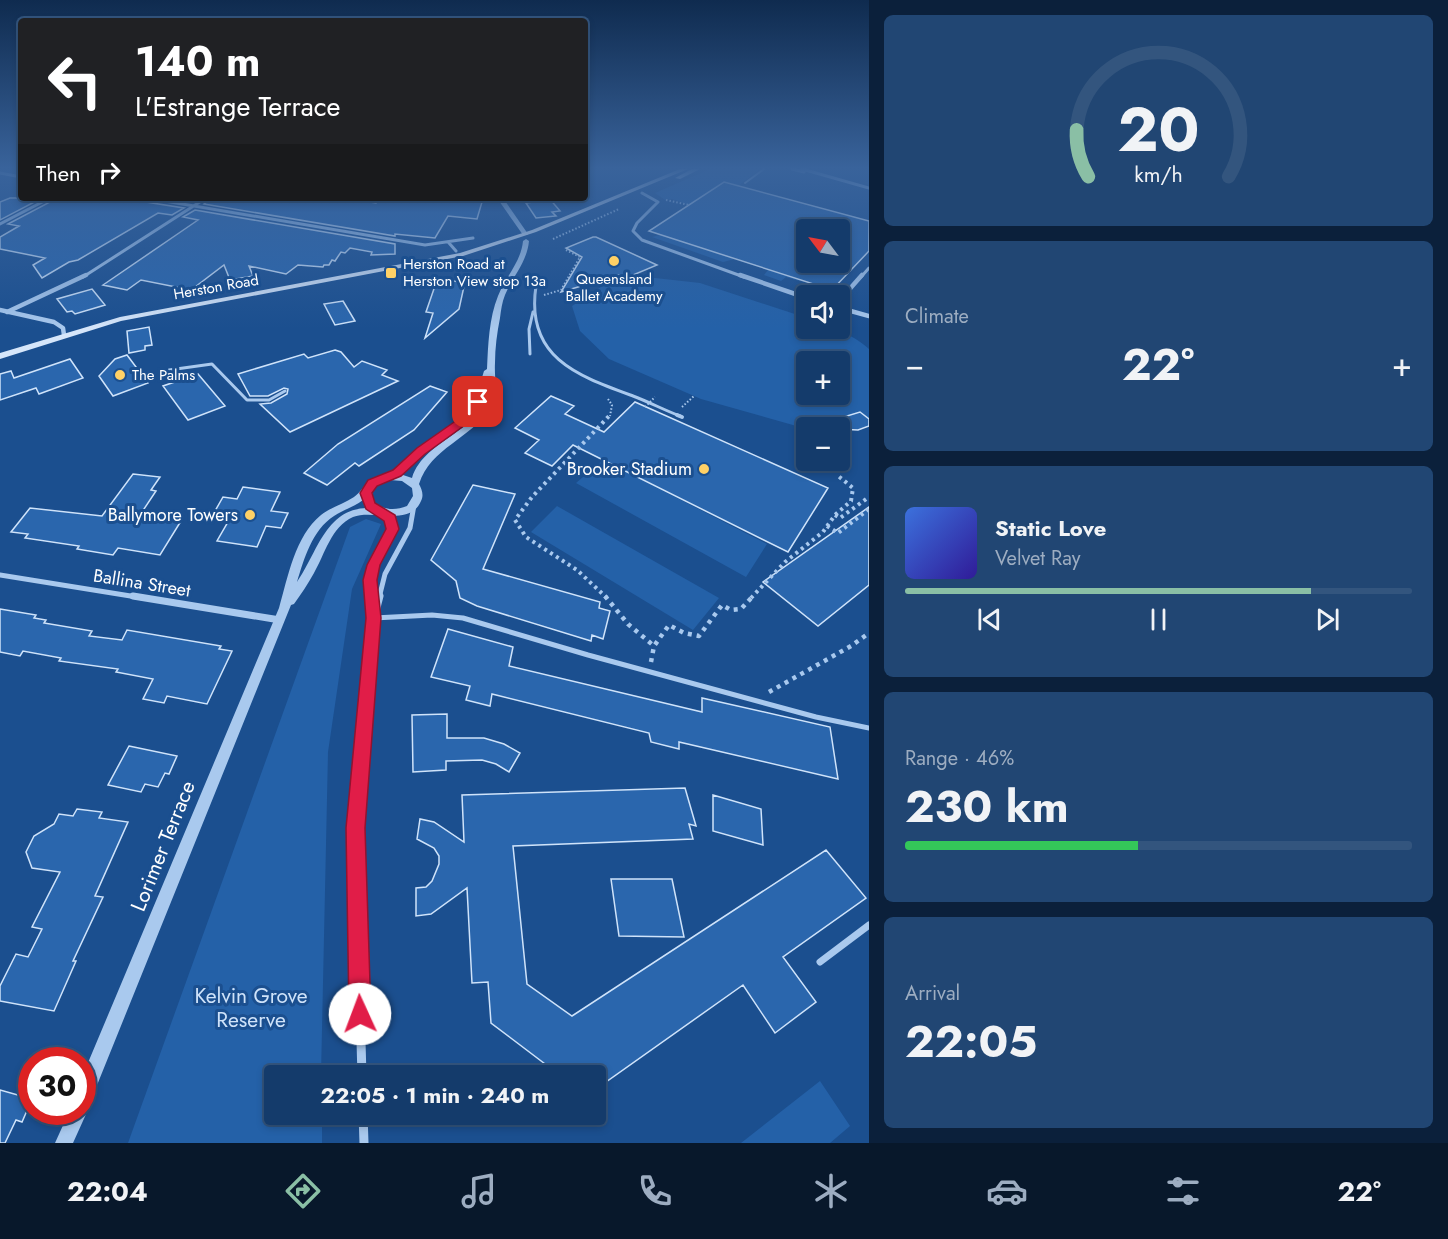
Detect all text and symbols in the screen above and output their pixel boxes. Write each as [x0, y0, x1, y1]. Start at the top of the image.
text: 140 m [135, 31, 261, 92]
icon: left [36, 42, 114, 120]
text: 20 [1117, 84, 1200, 174]
text: L'Estrange Terrace [135, 87, 341, 126]
icon: right [93, 156, 126, 189]
text: Then [36, 157, 81, 189]
text: km/h [1134, 160, 1183, 191]
north arrow [796, 219, 850, 273]
map controls [796, 219, 850, 471]
place label: Herston Road at Herston View stop 13a [403, 253, 546, 292]
marker: Queensland Ballet Academy [607, 254, 621, 268]
marker: Herston Road at Herston View stop 13a [384, 266, 398, 280]
place label: Queensland Ballet Academy [565, 268, 663, 307]
street label: Herston Road [172, 269, 260, 305]
button: sound [796, 285, 850, 339]
text: Climate [905, 302, 969, 331]
text: 22° [1122, 332, 1194, 397]
text: − [905, 341, 924, 388]
text: + [1392, 341, 1412, 388]
button: + [796, 351, 850, 405]
place label: The Palms [132, 364, 195, 386]
marker: The Palms [113, 368, 127, 382]
pin [452, 376, 503, 427]
icon: arrive [461, 385, 494, 418]
button: − [796, 417, 850, 471]
place label: Brooker Stadium [567, 456, 692, 482]
marker: Brooker Stadium [697, 462, 711, 476]
place label: Ballymore Towers [108, 502, 238, 528]
marker: Ballymore Towers [243, 508, 257, 522]
text: Static Love [995, 512, 1106, 544]
text: Velvet Ray [995, 544, 1081, 573]
street label: Ballina Street [92, 562, 193, 604]
icon: previous [973, 603, 1006, 636]
icon: pause [1142, 603, 1175, 636]
icon: next [1311, 603, 1344, 636]
text: Range · 46% [905, 744, 1014, 773]
text: 230 km [905, 774, 1069, 839]
street label: Lorimer Terrace [123, 776, 203, 916]
text: Arrival [905, 979, 960, 1008]
park label: Kelvin Grove Reserve [195, 981, 308, 1035]
position arrow [328, 982, 392, 1046]
text: 22:05 [905, 1009, 1037, 1074]
speed limit sign: 30 [18, 1047, 96, 1125]
text: 22:05 · 1 min · 240 m [321, 1079, 549, 1111]
icon: directions [282, 1170, 324, 1212]
icon: music [458, 1170, 500, 1212]
icon: phone [634, 1170, 676, 1212]
icon: climate [810, 1170, 852, 1212]
icon: car [986, 1170, 1028, 1212]
icon: filters [1162, 1170, 1204, 1212]
text: 22:04 [67, 1172, 148, 1211]
text: 22° [1337, 1172, 1381, 1211]

